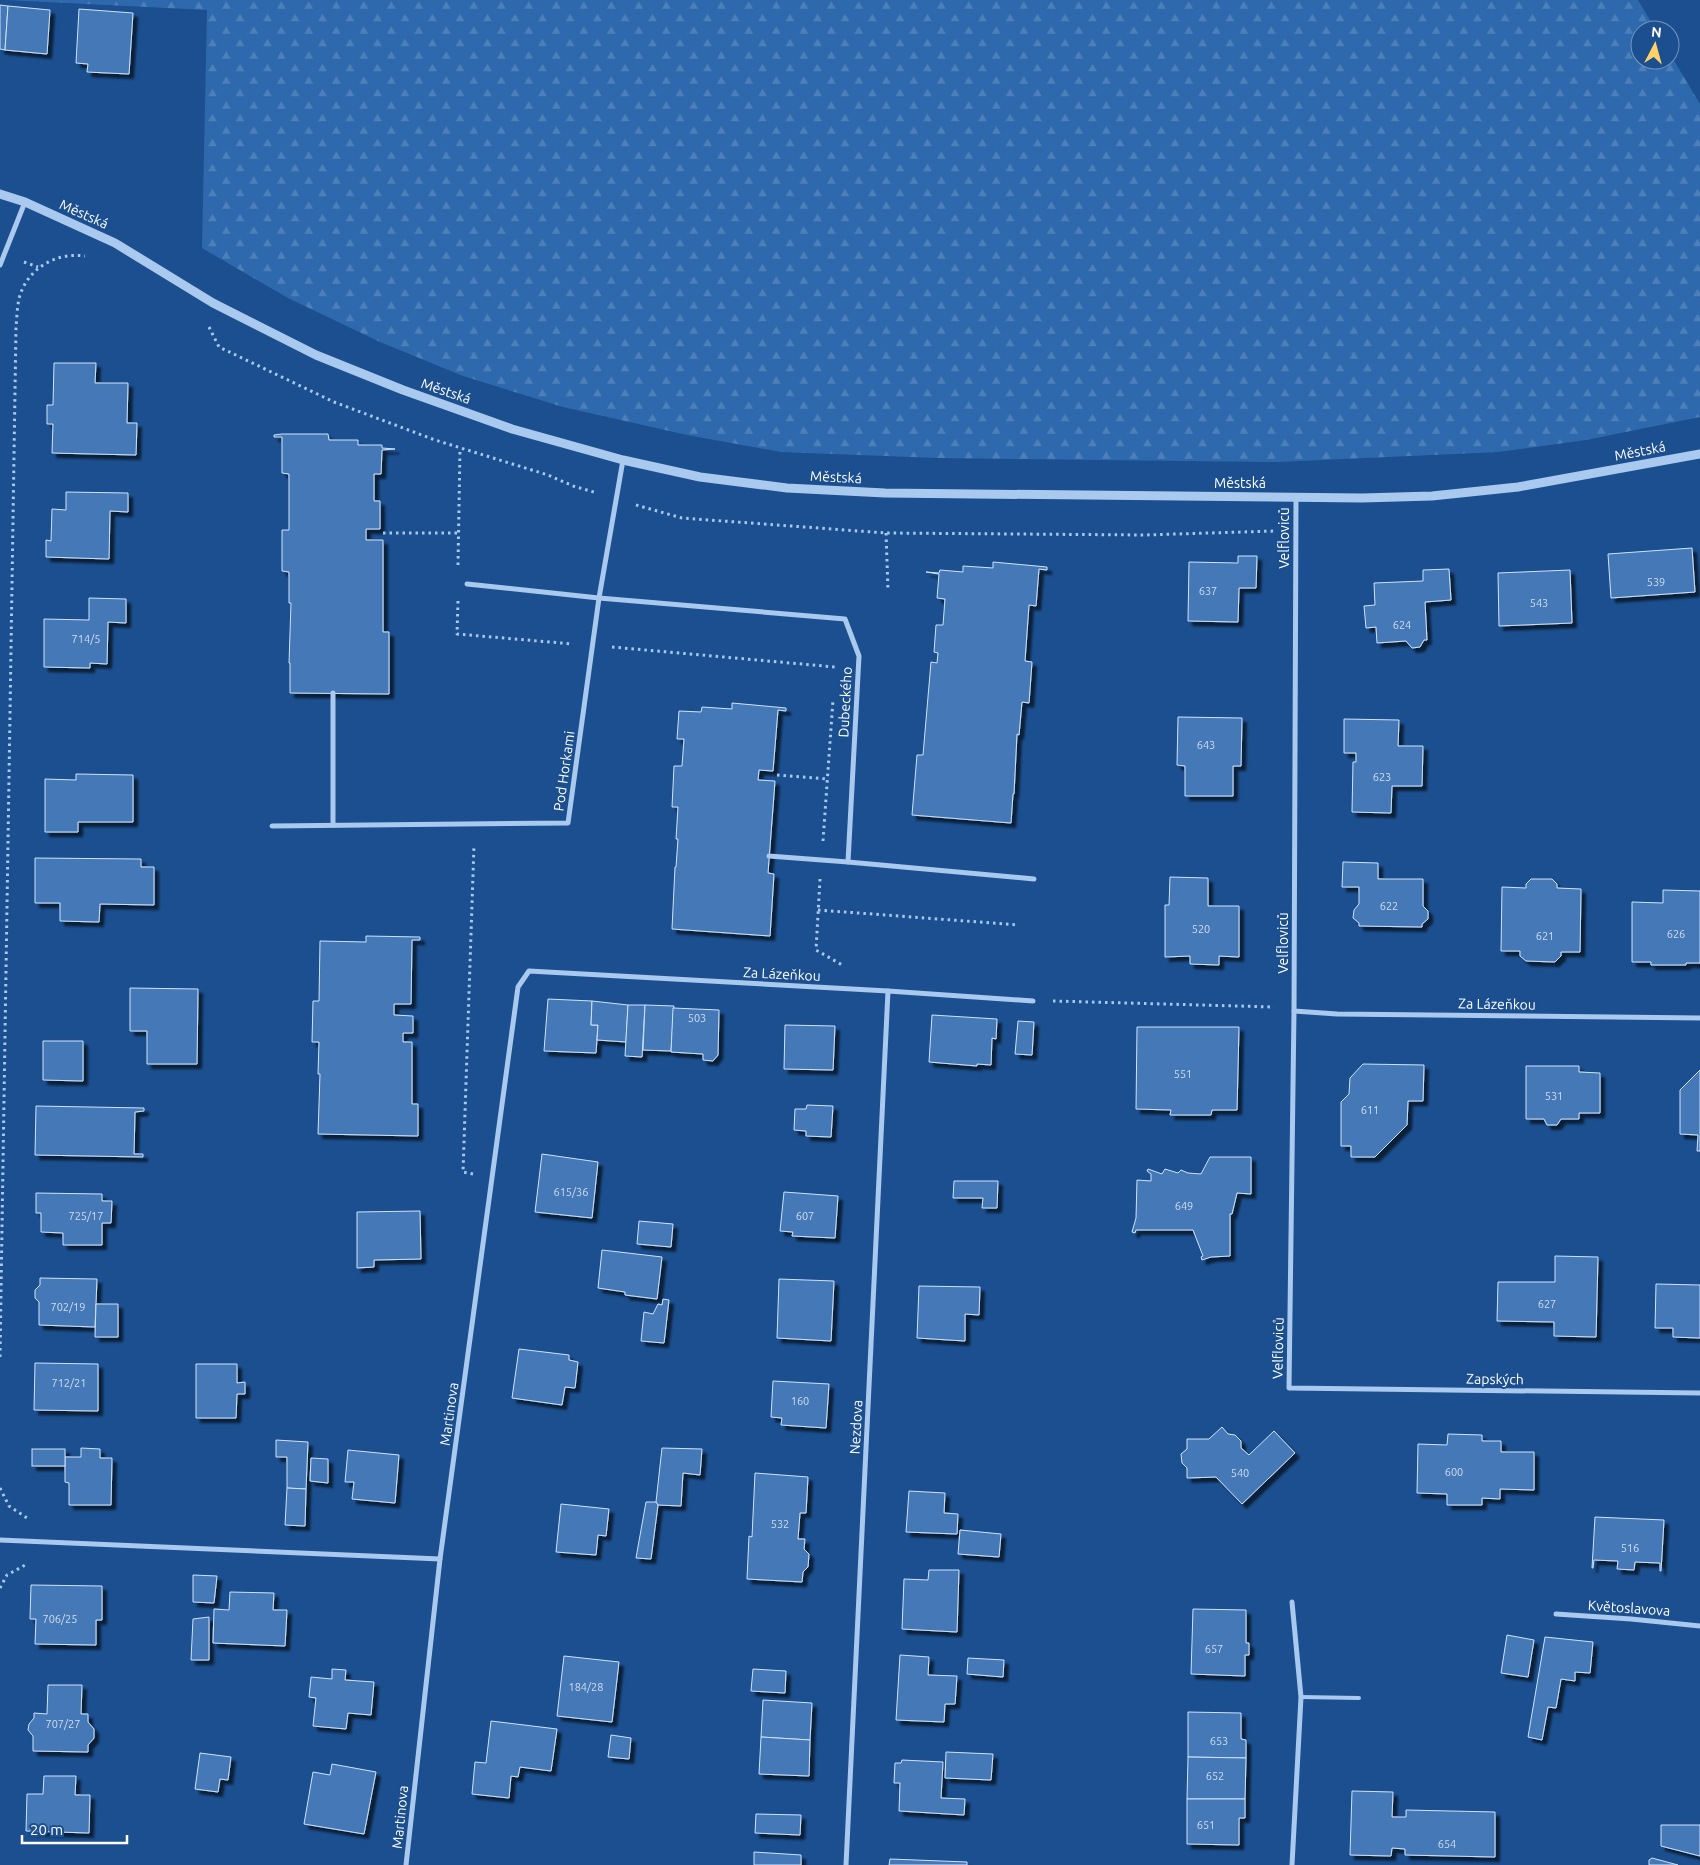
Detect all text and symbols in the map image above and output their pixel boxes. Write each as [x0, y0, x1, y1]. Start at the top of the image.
north arrow [1630, 20, 1680, 70]
text: N [1650, 24, 1662, 41]
street label: Městská [57, 196, 111, 232]
street label: Městská [419, 375, 473, 407]
street label: Městská [1613, 438, 1667, 464]
street label: Městská [810, 468, 862, 486]
street label: Městská [1214, 475, 1266, 491]
street label: Velfloviců [1276, 507, 1292, 569]
house number: 539 [1647, 576, 1665, 588]
house number: 637 [1199, 585, 1217, 597]
house number: 543 [1530, 597, 1548, 609]
house number: 624 [1393, 619, 1411, 631]
house number: 714/5 [72, 633, 100, 645]
street label: Dubeckého [835, 666, 855, 738]
street label: Pod Horkami [550, 730, 578, 812]
house number: 643 [1197, 739, 1215, 751]
house number: 623 [1373, 771, 1391, 783]
house number: 622 [1380, 900, 1398, 912]
street label: Velfloviců [1275, 912, 1291, 974]
house number: 520 [1192, 923, 1210, 935]
house number: 626 [1667, 928, 1685, 940]
house number: 621 [1536, 930, 1554, 942]
street label: Za Lázeňkou [743, 964, 821, 984]
street label: Za Lázeňkou [1458, 995, 1536, 1013]
house number: 503 [688, 1012, 706, 1024]
house number: 551 [1174, 1068, 1192, 1080]
house number: 531 [1545, 1090, 1563, 1102]
house number: 611 [1361, 1104, 1379, 1116]
house number: 615/36 [553, 1186, 589, 1198]
house number: 649 [1175, 1200, 1193, 1212]
house number: 725/17 [68, 1210, 104, 1222]
house number: 607 [796, 1210, 814, 1222]
house number: 627 [1538, 1298, 1556, 1310]
house number: 702/19 [50, 1301, 86, 1313]
street label: Velfloviců [1269, 1317, 1287, 1379]
street label: Zapských [1466, 1370, 1524, 1388]
house number: 712/21 [51, 1377, 87, 1389]
street label: Martinova [437, 1381, 461, 1447]
house number: 160 [791, 1395, 809, 1407]
street label: Nezdova [847, 1399, 865, 1455]
house number: 600 [1445, 1466, 1463, 1478]
house number: 540 [1231, 1467, 1249, 1479]
house number: 532 [771, 1518, 789, 1530]
house number: 516 [1621, 1542, 1639, 1554]
street label: Květoslavova [1587, 1597, 1671, 1619]
house number: 706/25 [42, 1613, 78, 1625]
house number: 657 [1205, 1643, 1223, 1655]
house number: 184/28 [568, 1681, 604, 1693]
house number: 707/27 [45, 1718, 81, 1730]
house number: 653 [1210, 1735, 1228, 1747]
house number: 652 [1206, 1770, 1224, 1782]
street label: Martinova [389, 1784, 411, 1850]
scale bar [22, 1812, 128, 1844]
house number: 651 [1197, 1819, 1215, 1831]
text: 20 m [30, 1821, 63, 1838]
house number: 654 [1438, 1838, 1456, 1850]

